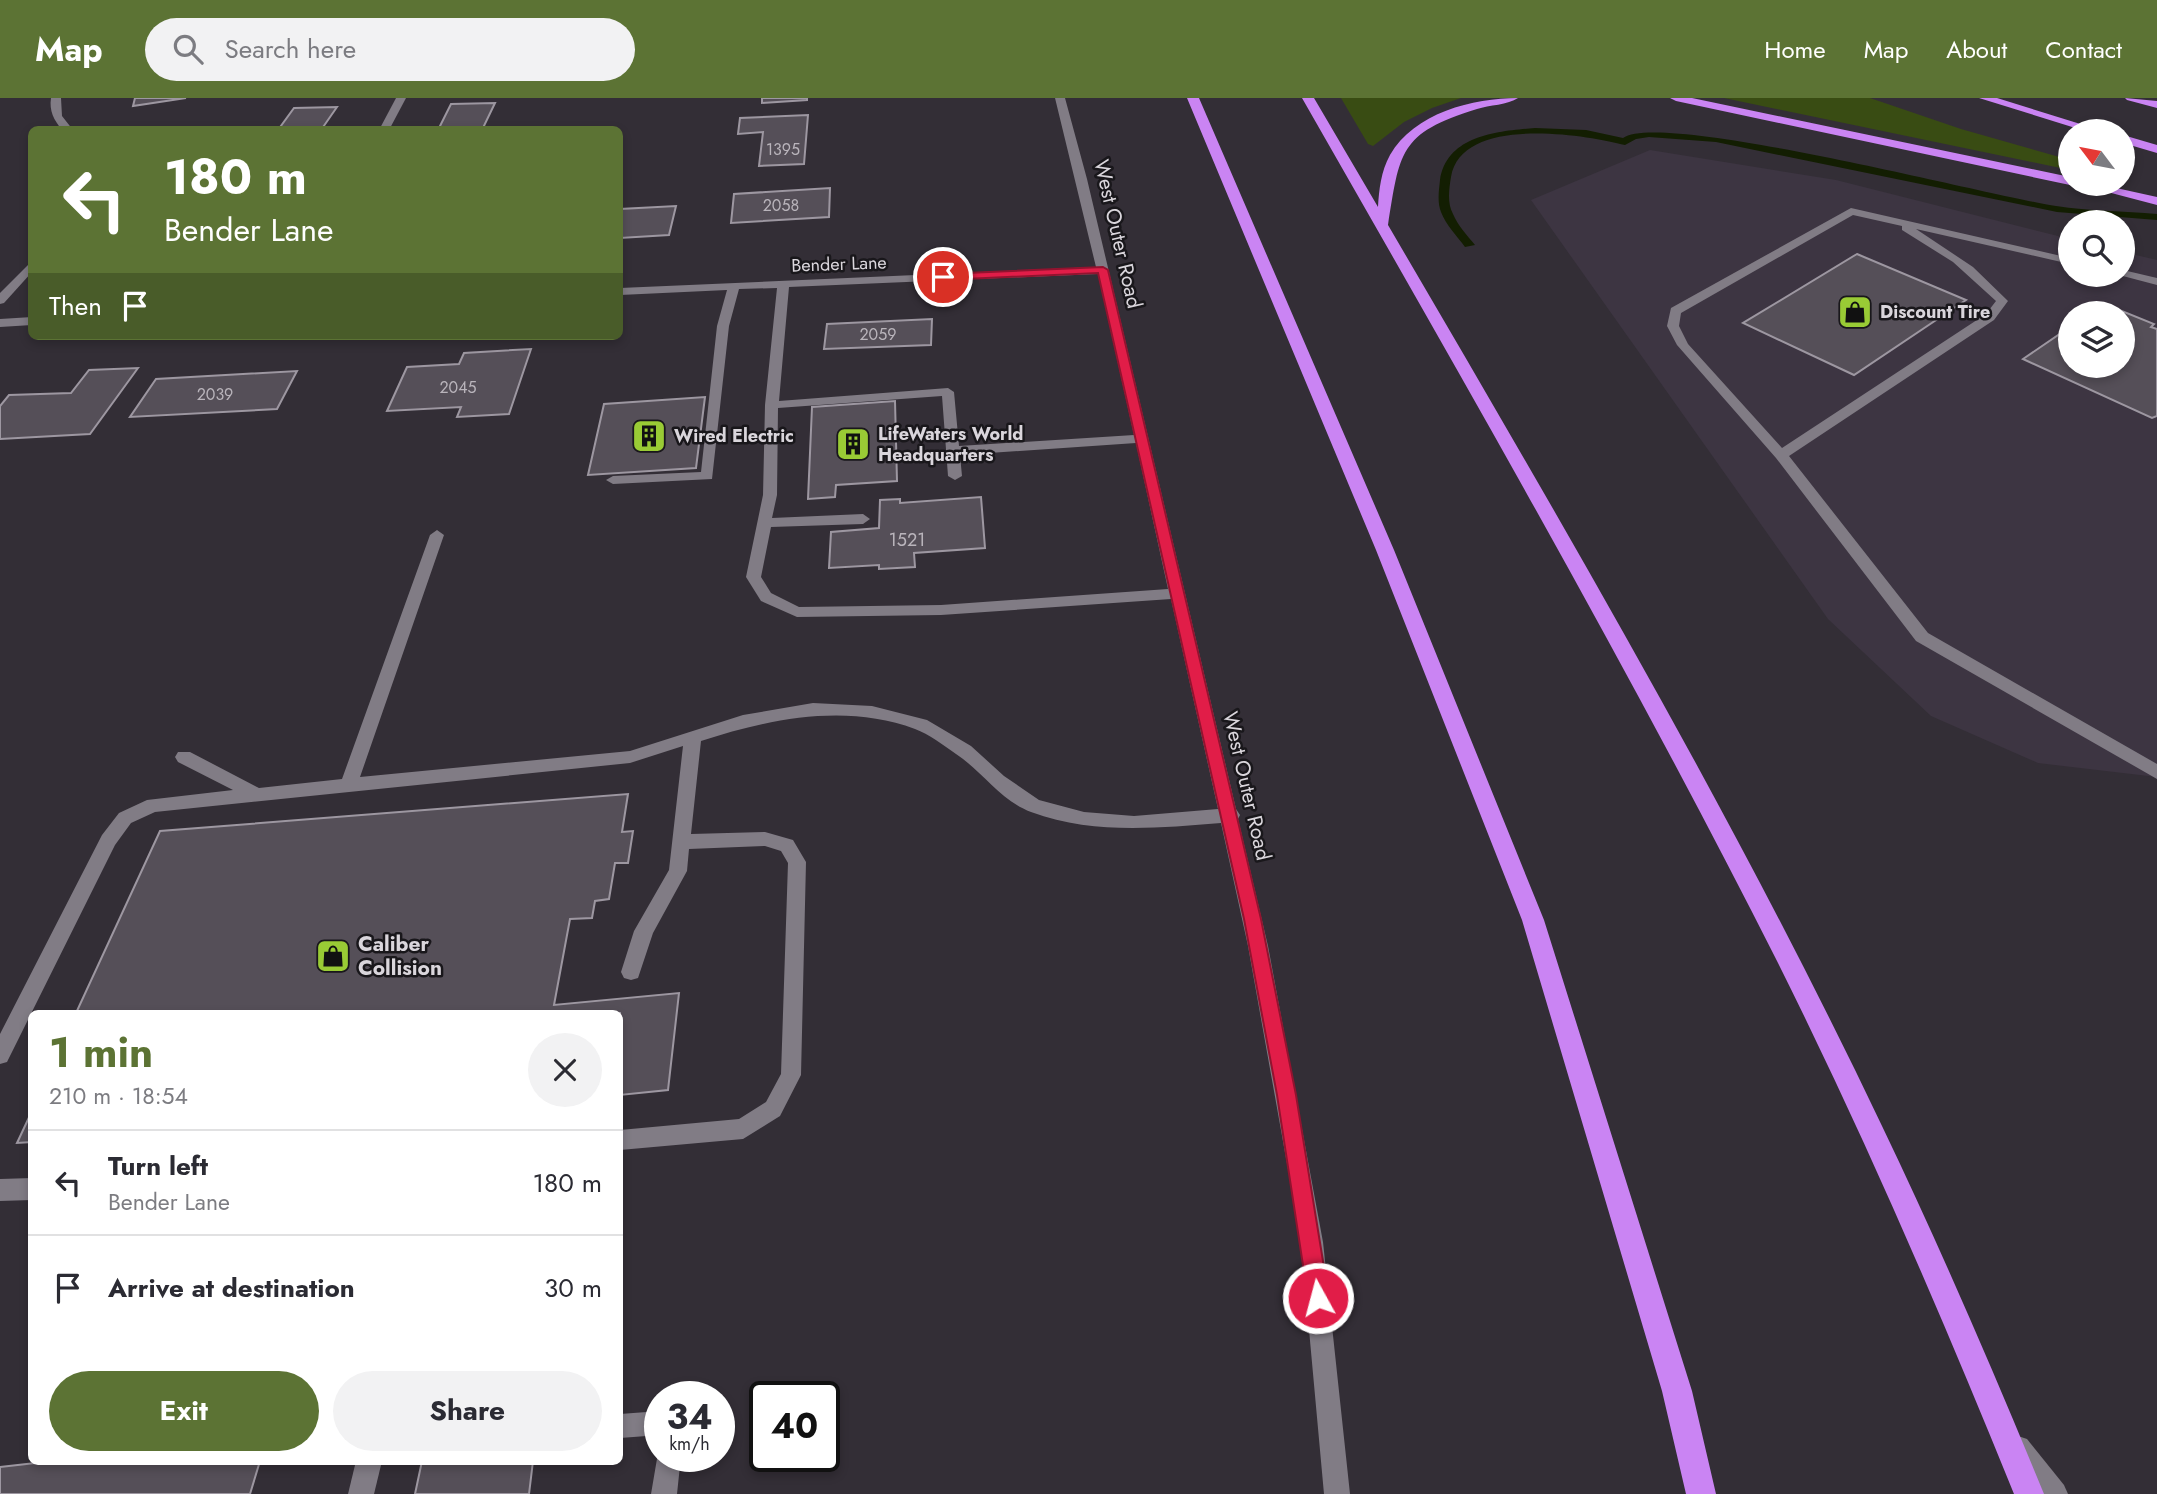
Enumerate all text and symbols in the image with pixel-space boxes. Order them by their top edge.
search box [145,18,635,81]
text: Map [35,26,103,73]
icon: search [169,30,207,68]
text: Search here [225,30,356,68]
text: Home [1764,32,1826,67]
text: Map [1864,32,1908,67]
text: About [1946,32,2007,67]
text: Contact [2045,32,2122,67]
north arrow [2058,119,2135,196]
map controls [2058,119,2135,378]
house number: 1395 [766,138,800,161]
text: 180 m [164,142,307,212]
icon: left [49,154,140,245]
street label: West Outer Road [1086,157,1150,311]
house number: 2058 [763,194,799,217]
text: Bender Lane [164,207,334,253]
button: search [2058,210,2135,287]
pin [913,247,973,307]
street label: Bender Lane [791,249,887,279]
icon: arrive [924,258,962,296]
text: Then [49,287,102,325]
icon: arrive [116,287,154,325]
shop icon: Discount Tire [1836,293,1874,331]
place label: Discount Tire [1880,299,1990,325]
button: layers [2058,301,2135,378]
house number: 2059 [860,323,896,346]
house number: 2045 [439,376,477,399]
house number: 2039 [197,383,233,406]
building icon: Wired Electric [630,417,668,455]
place label: LifeWaters World Headquarters [878,421,1023,468]
place label: Wired Electric [674,423,794,449]
building icon: LifeWaters World Headquarters [834,425,872,463]
house number: 1521 [889,527,925,553]
street label: West Outer Road [1215,709,1279,863]
place label: Caliber Collision [358,929,442,983]
shop icon: Caliber Collision [314,937,352,975]
text: 1 min [49,1022,153,1083]
button: close [528,1033,602,1107]
text: 210 m · 18:54 [49,1079,188,1113]
text: Turn left [108,1147,208,1185]
icon: left [49,1164,87,1202]
text: 180 m [532,1164,602,1202]
text: Bender Lane [108,1185,230,1219]
position arrow [1281,1261,1355,1335]
icon: arrive [49,1269,87,1307]
text: Arrive at destination [108,1269,355,1307]
text: 30 m [544,1269,602,1307]
button: Exit [49,1371,319,1451]
button: Share [333,1371,602,1451]
speed limit sign: 40 [749,1381,840,1472]
text: 34 [666,1392,713,1442]
text: km/h [669,1431,710,1457]

